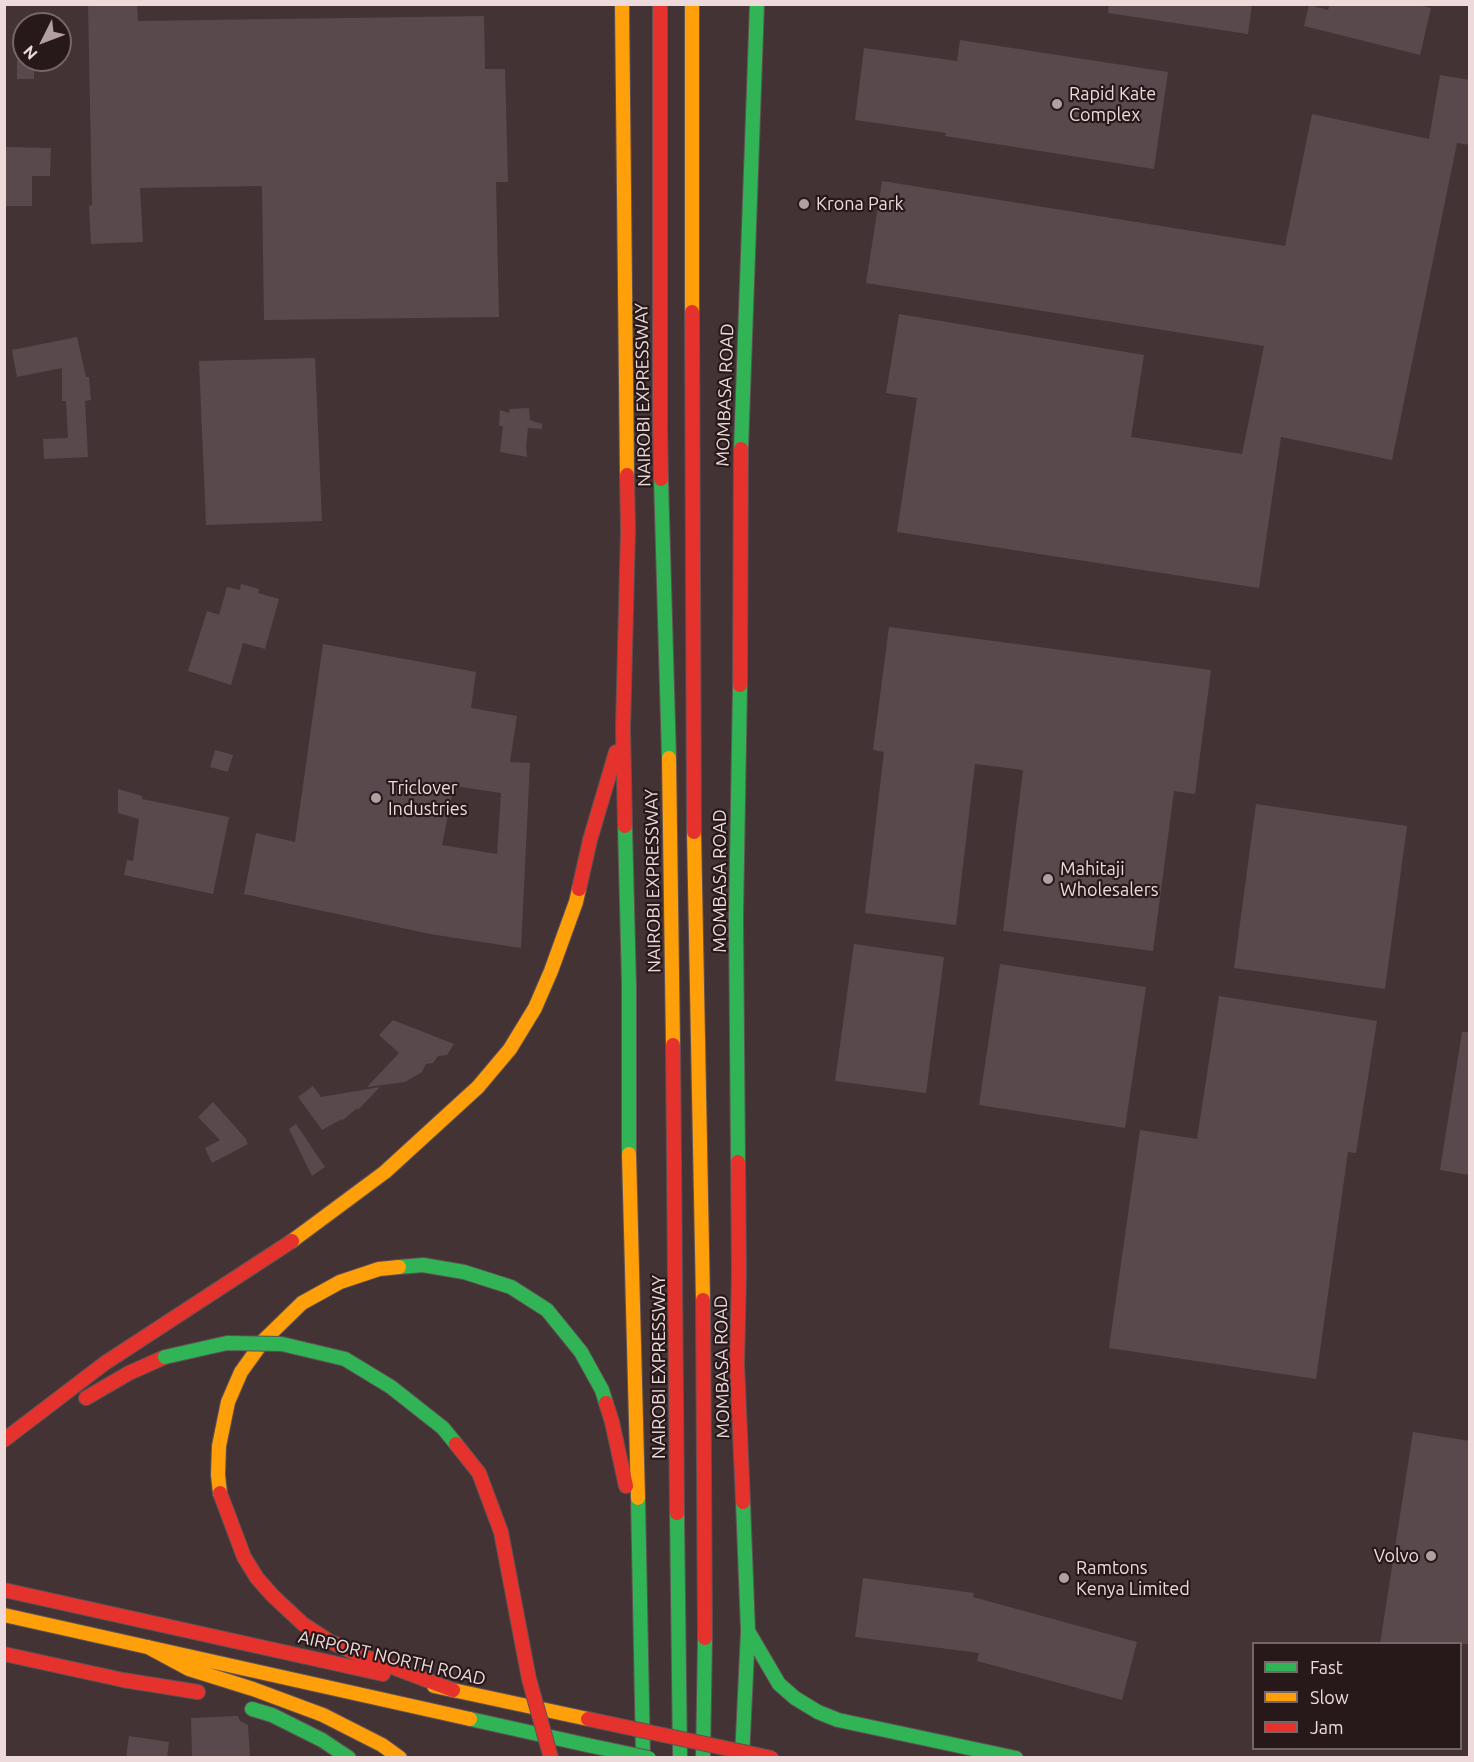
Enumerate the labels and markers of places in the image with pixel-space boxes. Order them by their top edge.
place label: Rapid Kate Complex [1069,83,1156,125]
marker: Rapid Kate Complex [1050,97,1064,111]
place label: Krona Park [816,193,904,215]
marker: Krona Park [797,197,811,211]
place label: Triclover Industries [388,777,468,820]
marker: Triclover Industries [369,791,383,805]
place label: Mahitaji Wholesalers [1060,858,1158,900]
marker: Mahitaji Wholesalers [1041,872,1055,886]
place label: Volvo [1374,1545,1419,1567]
marker: Volvo [1424,1549,1438,1563]
place label: Ramtons Kenya Limited [1076,1557,1190,1600]
marker: Ramtons Kenya Limited [1057,1571,1071,1585]

